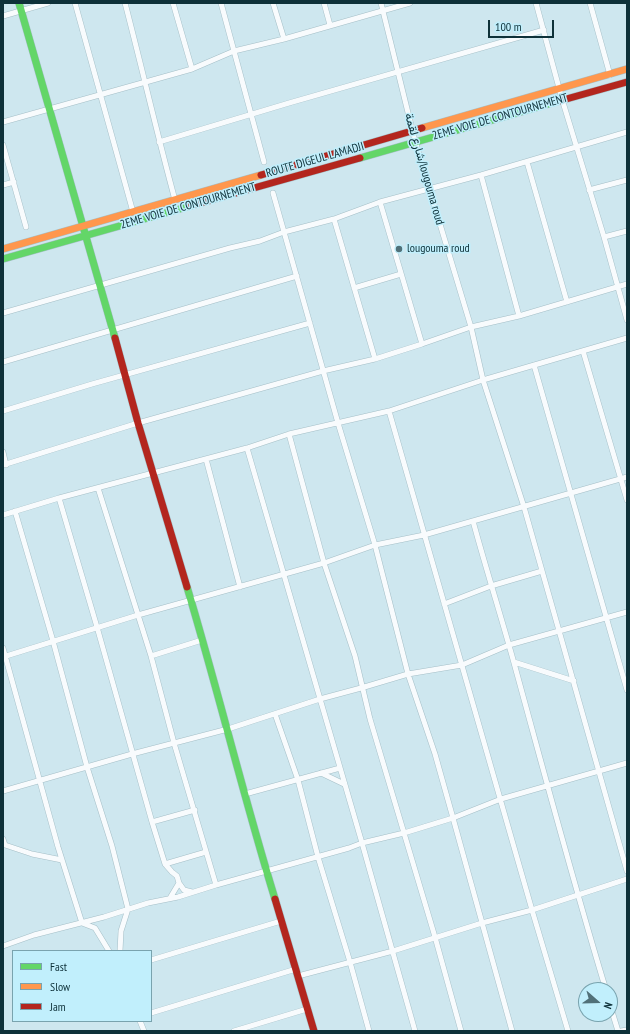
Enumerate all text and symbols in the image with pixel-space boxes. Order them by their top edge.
scale bar [490,12,556,38]
text: 100 m [495,19,522,34]
street label: 2EME VOIE DE CONTOURNEMENT [431,91,569,143]
street label: شارع لقمة/lougouma roud [401,111,447,227]
street label: ROUTE DIGEUL LAMADJI [264,139,366,181]
street label: 2EME VOIE DE CONTOURNEMENT [119,180,257,232]
place label: lougouma roud [407,242,470,256]
marker: lougouma roud [394,244,404,254]
legend [12,950,152,1022]
text: Fast [50,959,67,974]
text: Slow [50,979,70,994]
north arrow [578,982,618,1022]
text: Jam [50,999,66,1014]
text: N [601,1001,616,1011]

